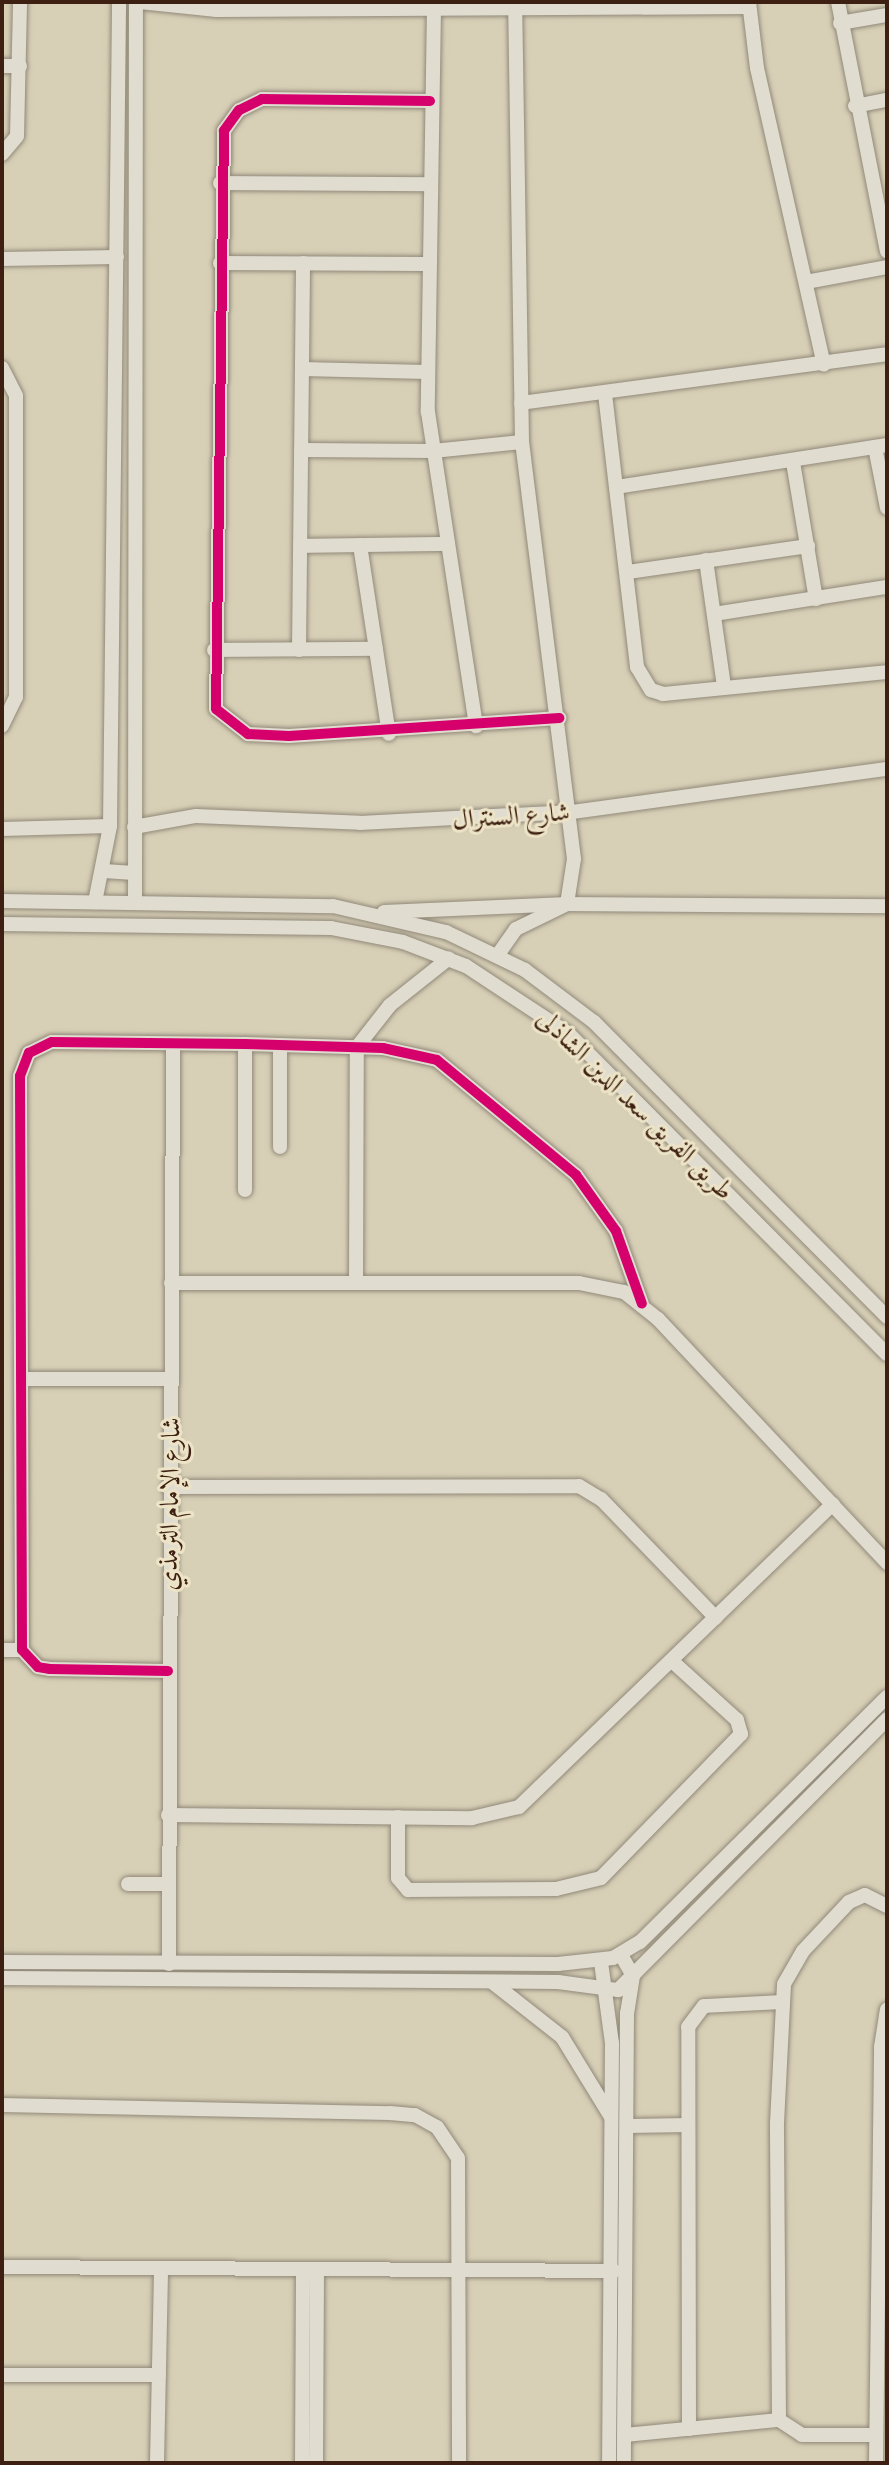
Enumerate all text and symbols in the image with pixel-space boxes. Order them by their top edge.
street label: شارع السنترال [451,795,571,835]
street label: طريق الفريق سعد الدين الشاذلى [531,1002,741,1206]
street label: شارع الإمام الترمذي [152,1417,186,1591]

